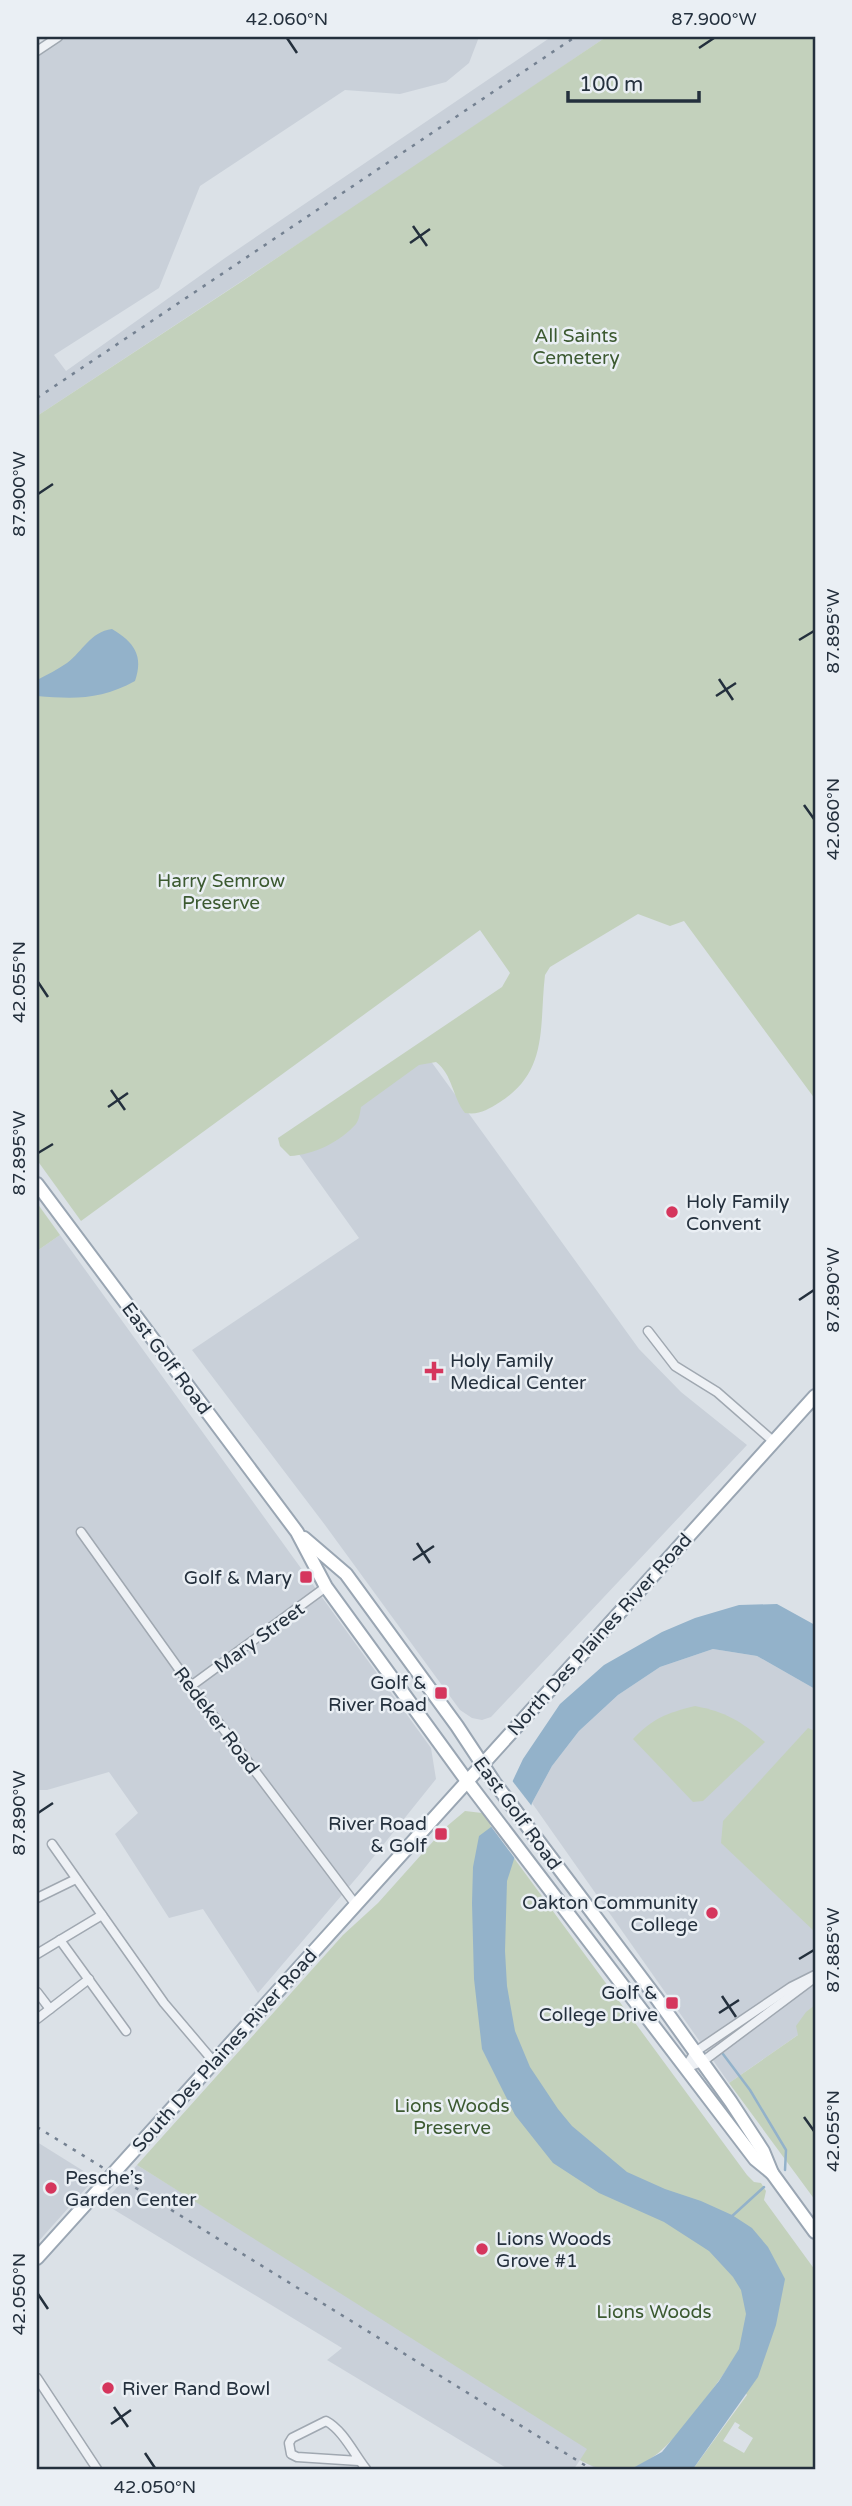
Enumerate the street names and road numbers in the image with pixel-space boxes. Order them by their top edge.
street label: East Golf Road [117,1298,215,1419]
street label: North Des Plaines River Road [503,1529,696,1740]
street label: Mary Street [210,1598,309,1678]
street label: Redeker Road [169,1663,263,1778]
street label: East Golf Road [469,1753,566,1874]
street label: South Des Plaines River Road [128,1945,322,2157]

